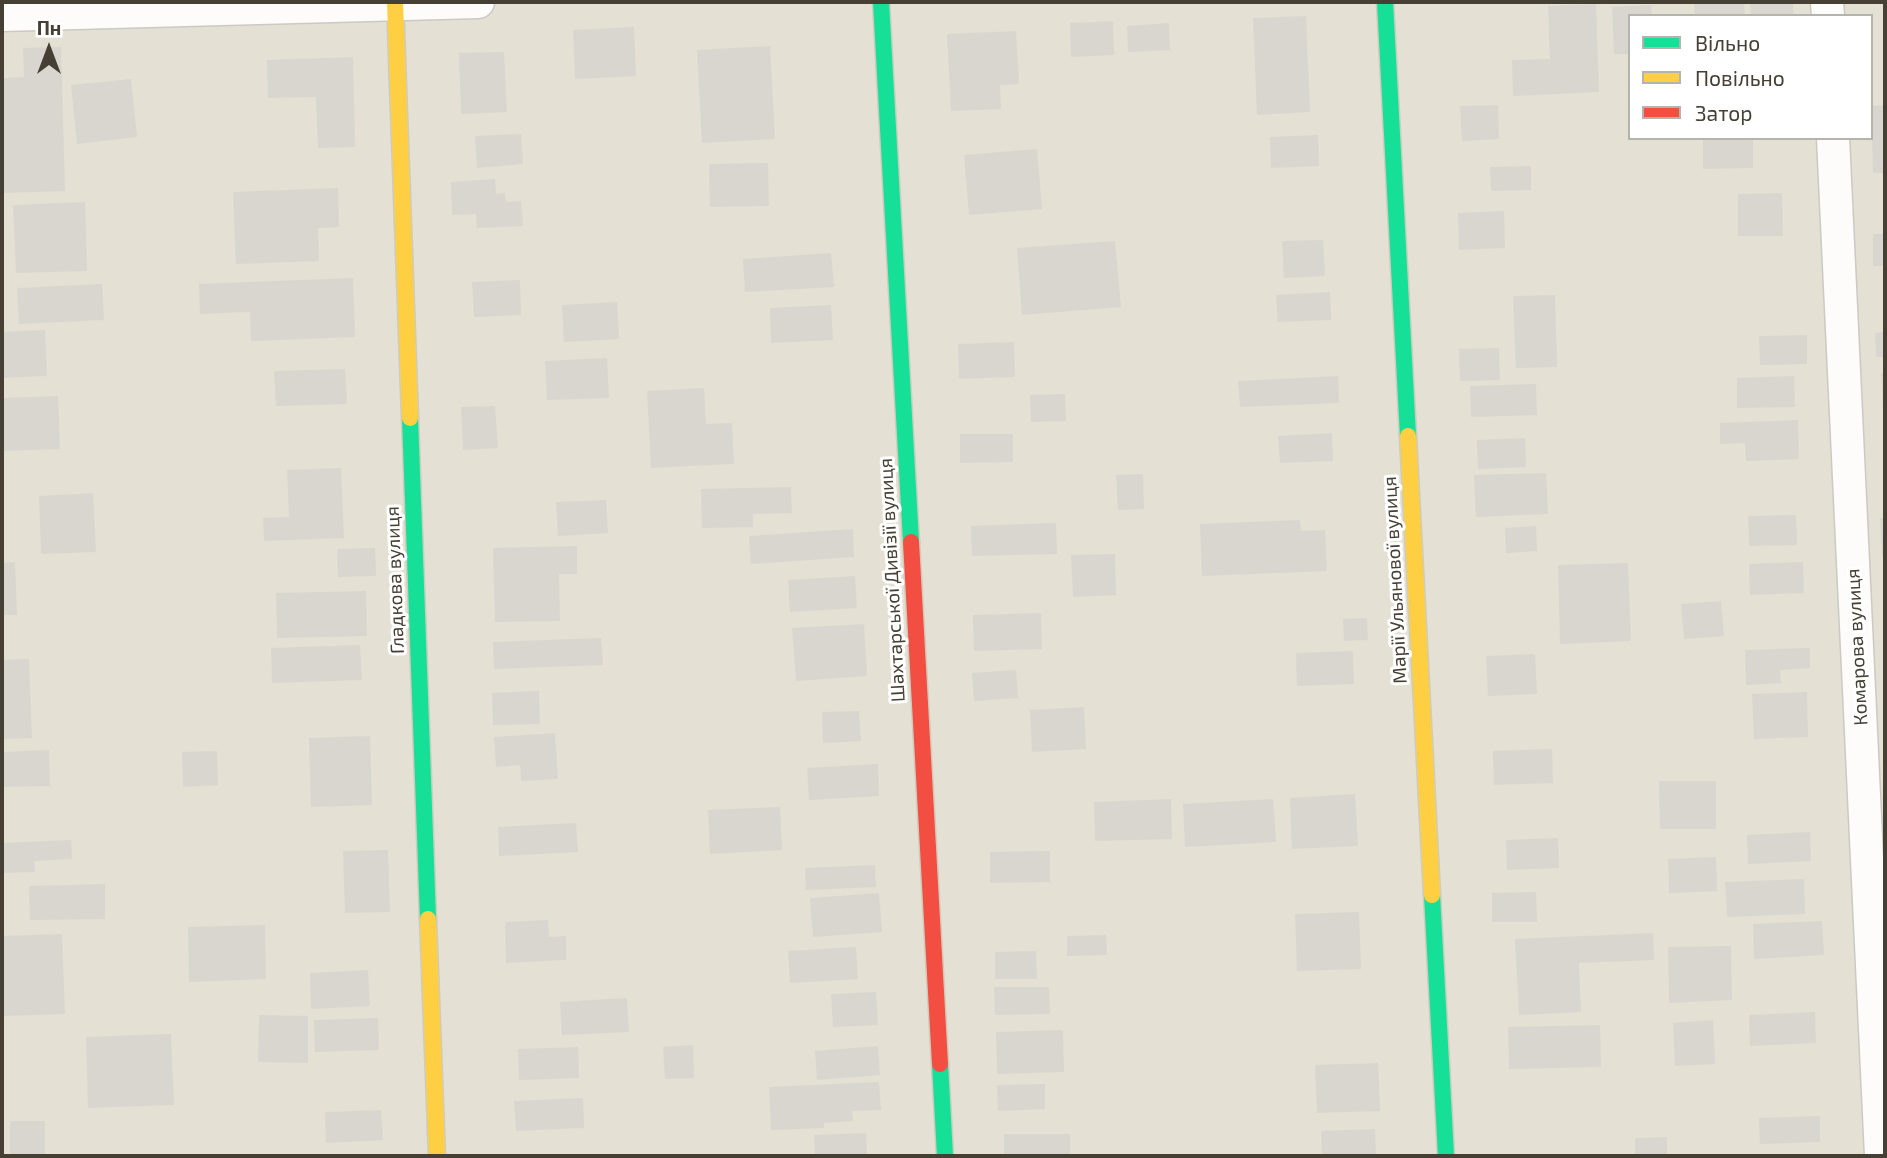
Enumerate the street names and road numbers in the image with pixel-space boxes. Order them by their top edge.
street label: Шахтарської Дивізії вулиця [874,457,910,703]
street label: Марії Ульянової вулиця [1378,476,1412,684]
street label: Гладкова вулиця [381,506,409,654]
street label: Комарова вулиця [1841,568,1873,726]

